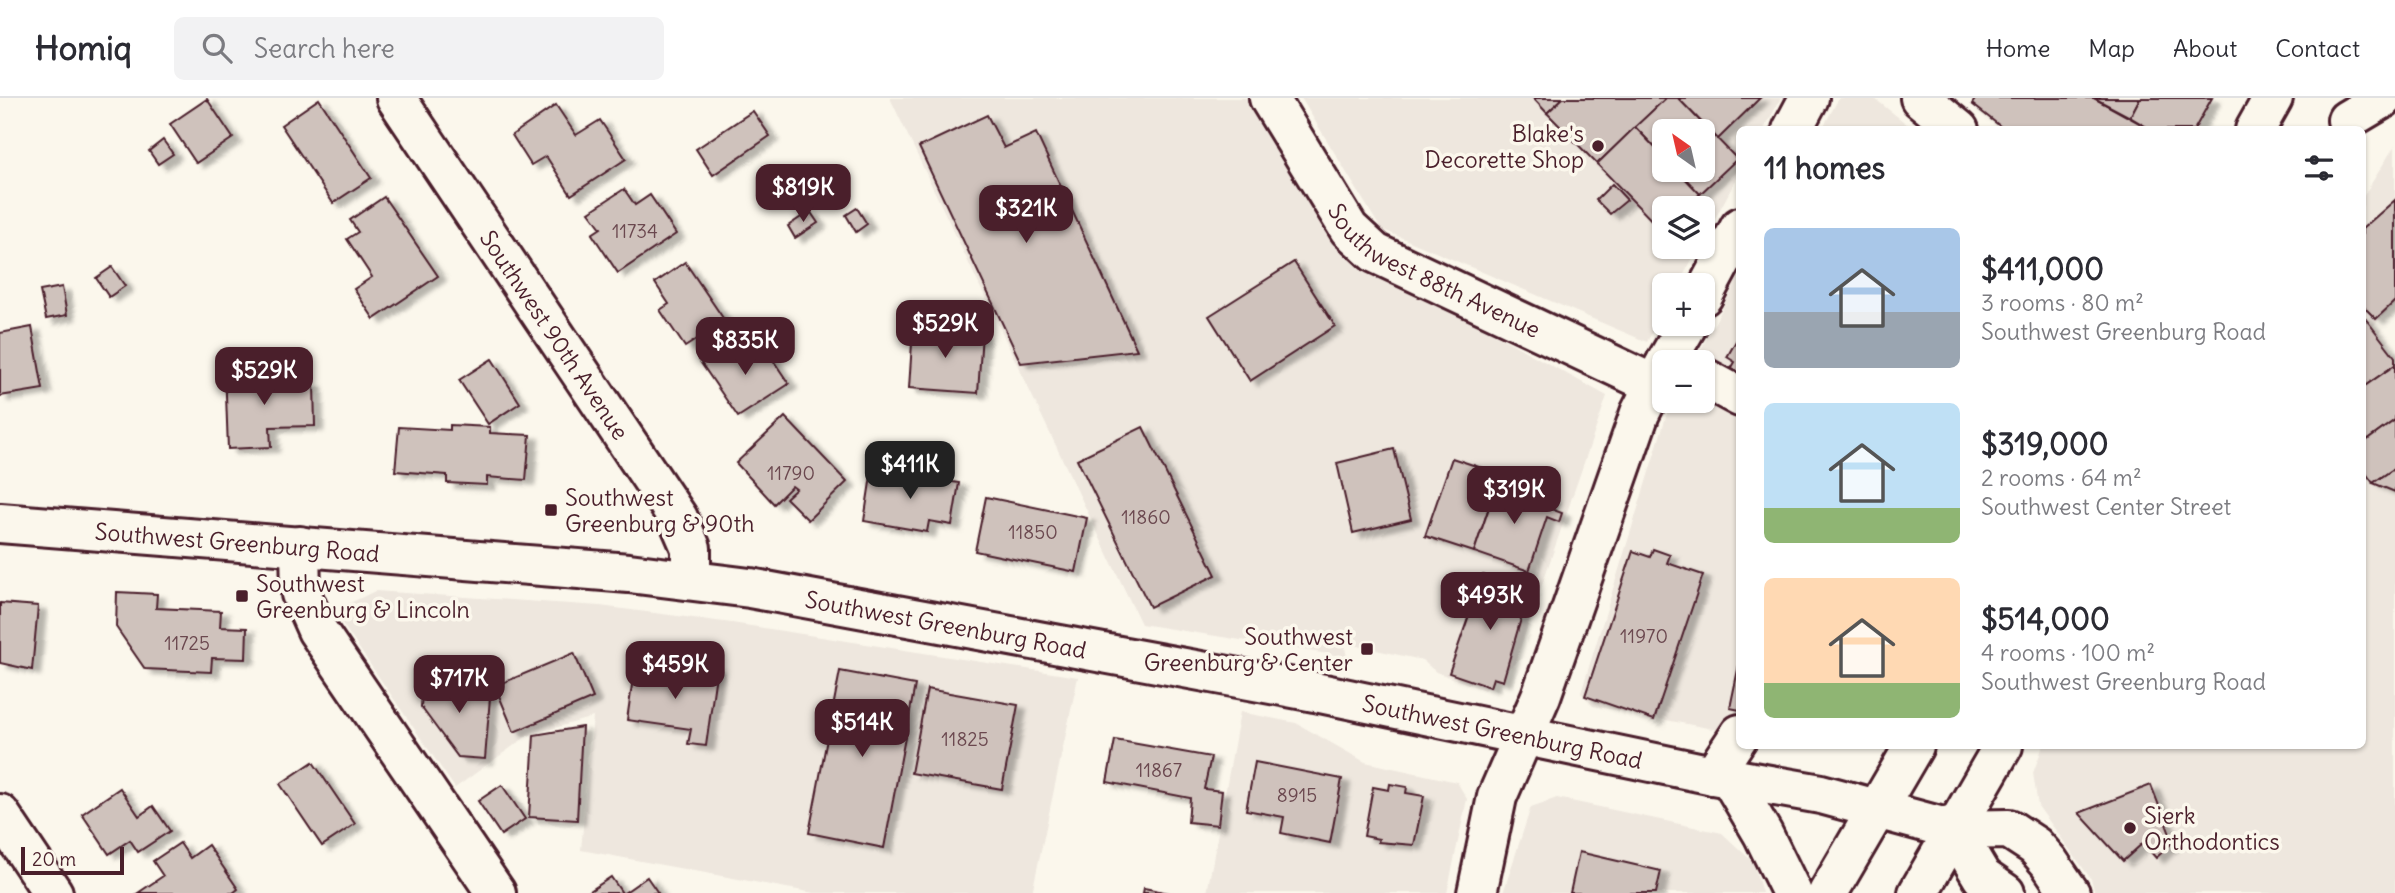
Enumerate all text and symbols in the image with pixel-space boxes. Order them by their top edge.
search box [174,17,664,80]
text: Homiq [35,27,132,69]
icon: search [198,29,236,67]
text: Search here [254,32,395,65]
text: Home [1986,33,2050,63]
text: Map [2088,33,2135,63]
text: About [2173,33,2237,63]
text: Contact [2275,33,2360,63]
place label: Blake's Decorette Shop [1425,119,1584,174]
north arrow [1652,119,1715,182]
map controls [1652,119,1715,413]
marker: Blake's Decorette Shop [1590,138,1606,154]
text: 11 homes [1764,149,1885,187]
icon: filters [2300,149,2338,187]
pin: $819K [754,164,852,224]
text: $819K [772,172,834,201]
pin: $321K [977,186,1075,245]
text: $321K [995,193,1057,222]
button: layers [1652,196,1715,259]
street label: Southwest 88th Avenue [1322,198,1545,343]
house number: 11734 [612,219,658,243]
street label: Southwest 90th Avenue [474,224,636,445]
text: $411,000 [1981,250,2104,288]
icon: home [1820,256,1904,340]
button: + [1652,273,1715,336]
text: 3 rooms · 80 m² [1981,288,2144,317]
pin: $529K [896,300,994,360]
text: $529K [912,308,978,337]
pin: $835K [696,317,794,377]
text: Southwest Greenburg Road [1981,317,2266,346]
text: $835K [712,325,778,354]
pin: $529K [215,348,313,407]
button: − [1652,350,1715,413]
text: $529K [231,355,297,384]
text: $319,000 [1981,425,2108,463]
icon: home [1820,431,1904,515]
pin: $411K [861,442,959,501]
text: $411K [881,449,939,478]
house number: 11790 [767,461,815,485]
text: 2 rooms · 64 m² [1981,463,2142,492]
pin: $319K [1465,466,1563,526]
text: $319K [1483,474,1545,503]
place label: Southwest Greenburg & 90th [565,483,754,538]
text: Southwest Center Street [1981,492,2231,521]
marker: Southwest Greenburg & 90th [543,502,559,518]
house number: 11860 [1121,505,1171,529]
street label: Southwest Greenburg Road [94,516,381,568]
house number: 11850 [1008,520,1058,544]
place label: Southwest Greenburg & Lincoln [256,569,470,624]
pin: $493K [1441,573,1539,632]
text: $493K [1457,580,1523,609]
street label: Southwest Greenburg Road [803,584,1089,664]
marker: Southwest Greenburg & Lincoln [234,588,250,604]
text: $514,000 [1981,600,2110,638]
icon: home [1820,606,1904,690]
place label: Southwest Greenburg & Center [1144,622,1354,677]
house number: 11970 [1620,624,1668,648]
house number: 11725 [164,631,210,655]
text: 4 rooms · 100 m² [1981,638,2155,667]
marker: Southwest Greenburg & Center [1359,641,1375,657]
pin: $459K [626,642,724,701]
text: $459K [642,649,708,678]
pin: $717K [410,656,508,715]
text: $717K [430,663,488,692]
text: Southwest Greenburg Road [1981,667,2266,696]
street label: Southwest Greenburg Road [1360,688,1645,774]
pin: $514K [813,700,911,759]
text: $514K [831,707,893,736]
house number: 11825 [941,727,989,751]
house number: 11867 [1136,758,1182,782]
house number: 8915 [1277,783,1317,807]
place label: Sierk Orthodontics [2144,801,2280,856]
marker: Sierk Orthodontics [2122,820,2138,836]
scale bar [21,844,124,876]
text: 20 m [32,847,76,871]

